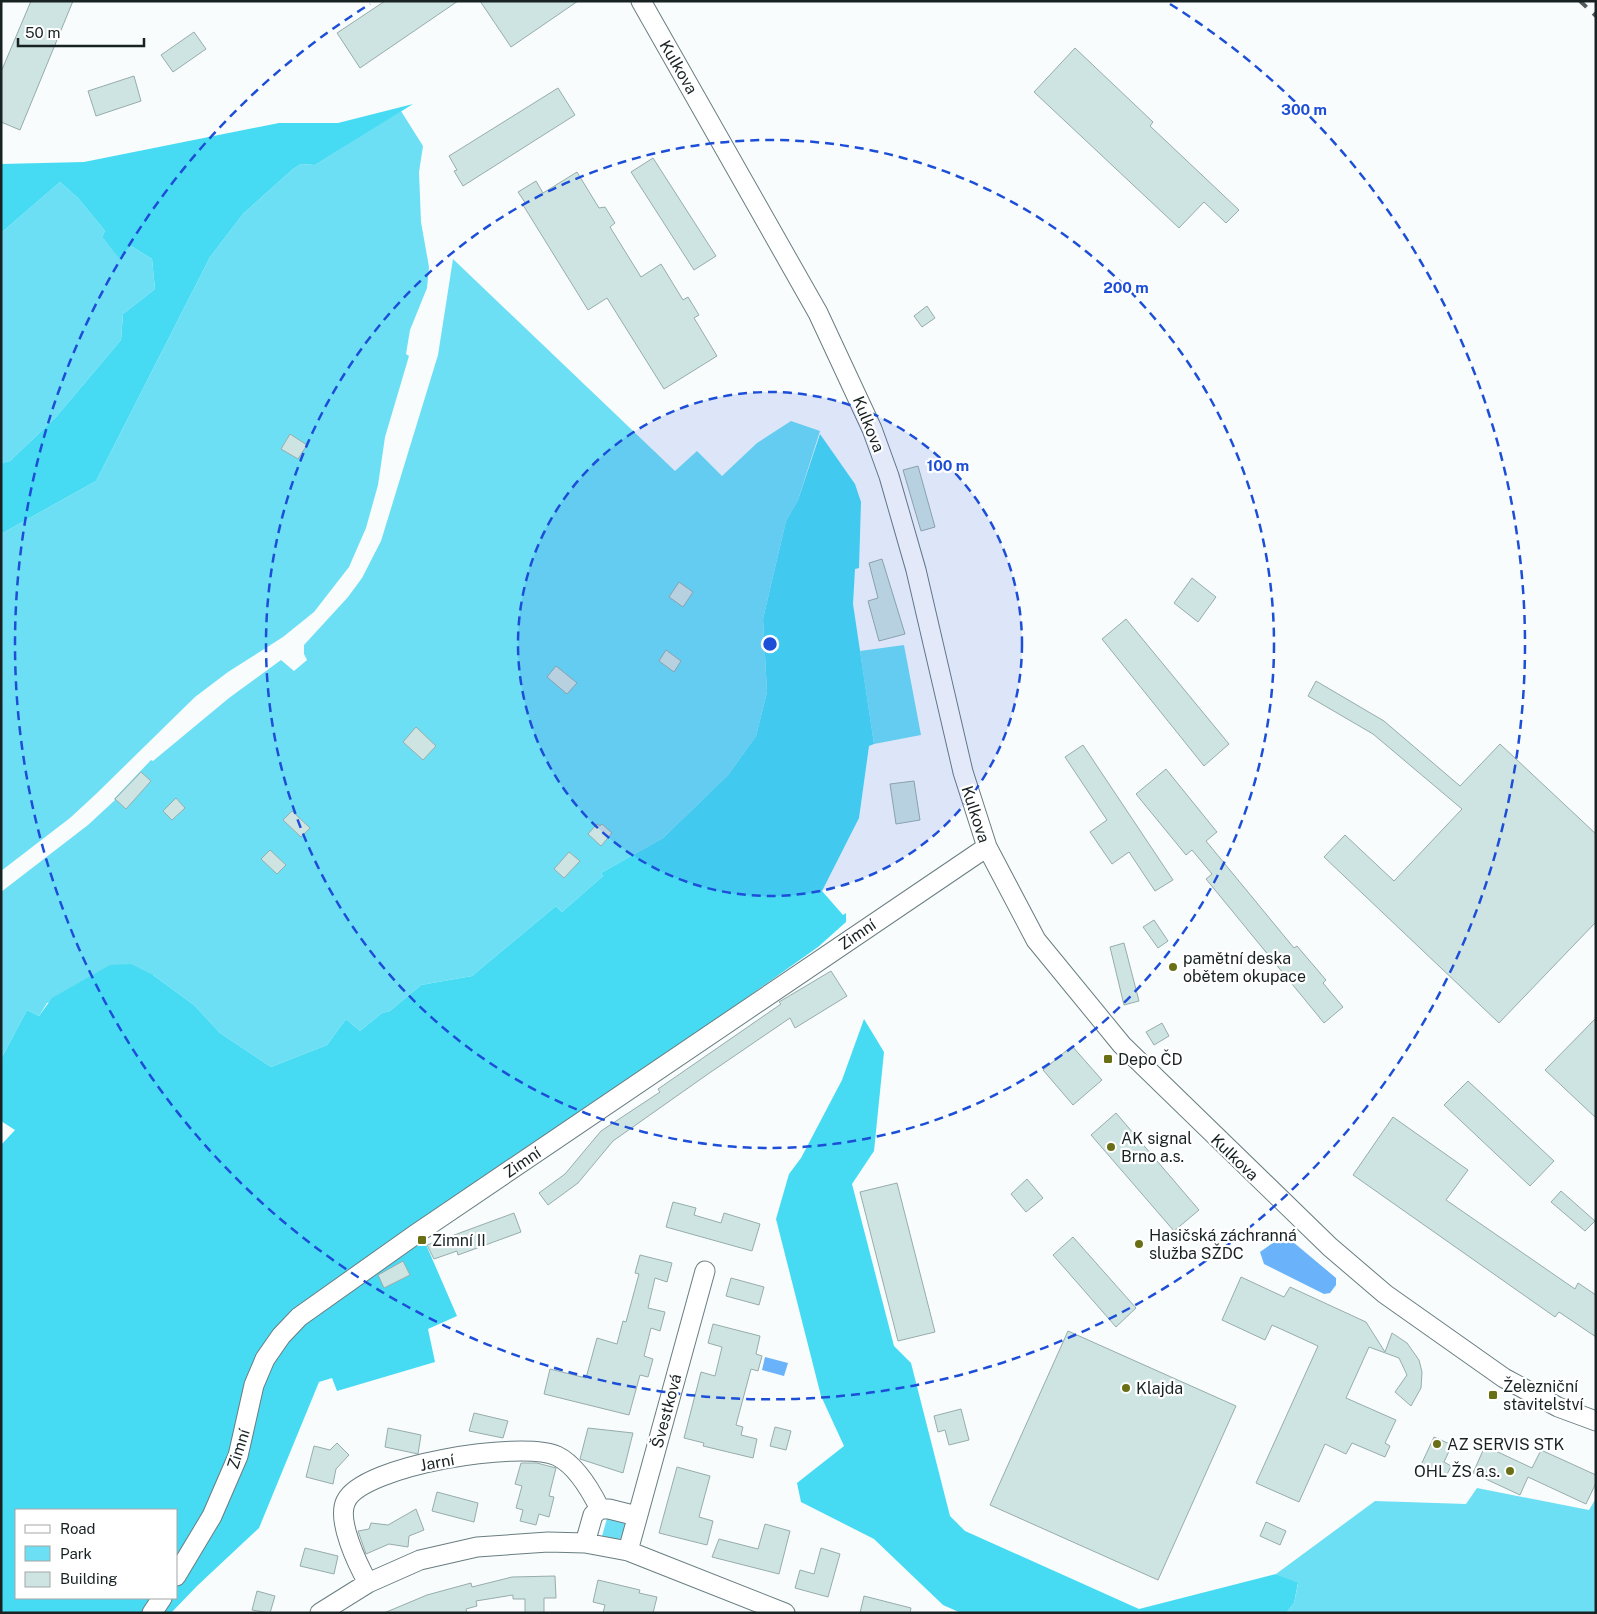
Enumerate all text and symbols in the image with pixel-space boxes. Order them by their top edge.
scale bar [18,15,144,47]
text: 50 m [25,24,60,41]
street label: Kulkova [656,37,702,97]
text: 300 m [1281,101,1327,118]
text: 200 m [1103,279,1149,296]
street label: Kulkova [849,393,888,455]
text: 100 m [927,457,969,474]
centre of rings [761,635,779,653]
street label: Kulkova [957,783,994,845]
street label: Zimní [835,914,880,954]
place label: pamětní deska obětem okupace [1183,949,1306,986]
marker: pamětní deska obětem okupace [1167,961,1179,973]
place label: Depo ČD [1118,1049,1183,1069]
marker: Depo ČD [1102,1053,1114,1065]
place label: AK signal Brno a.s. [1121,1129,1192,1166]
street label: Kulkova [1207,1130,1262,1185]
marker: AK signal Brno a.s. [1105,1141,1117,1153]
street label: Zimní [500,1142,545,1182]
place label: Hasičská záchranná služba SŽDC [1149,1226,1297,1263]
place label: Zimní II [432,1231,486,1250]
marker: Zimní II [416,1234,428,1246]
marker: Hasičská záchranná služba SŽDC [1133,1238,1145,1250]
street label: Švestková [646,1372,686,1450]
place label: Železniční stavitelství [1503,1376,1585,1414]
place label: Klajda [1136,1379,1183,1398]
marker: Klajda [1120,1382,1132,1394]
marker: Železniční stavitelství [1487,1389,1499,1401]
street label: Zimní [223,1426,254,1472]
place label: AZ SERVIS STK [1447,1435,1564,1454]
marker: AZ SERVIS STK [1431,1438,1443,1450]
street label: Jarní [418,1450,457,1475]
place label: OHL ŽS a.s. [1414,1461,1500,1481]
marker: OHL ŽS a.s. [1504,1465,1516,1477]
legend [15,1509,178,1599]
text: Road [60,1520,96,1537]
text: Park [60,1545,92,1562]
text: Building [60,1570,118,1587]

